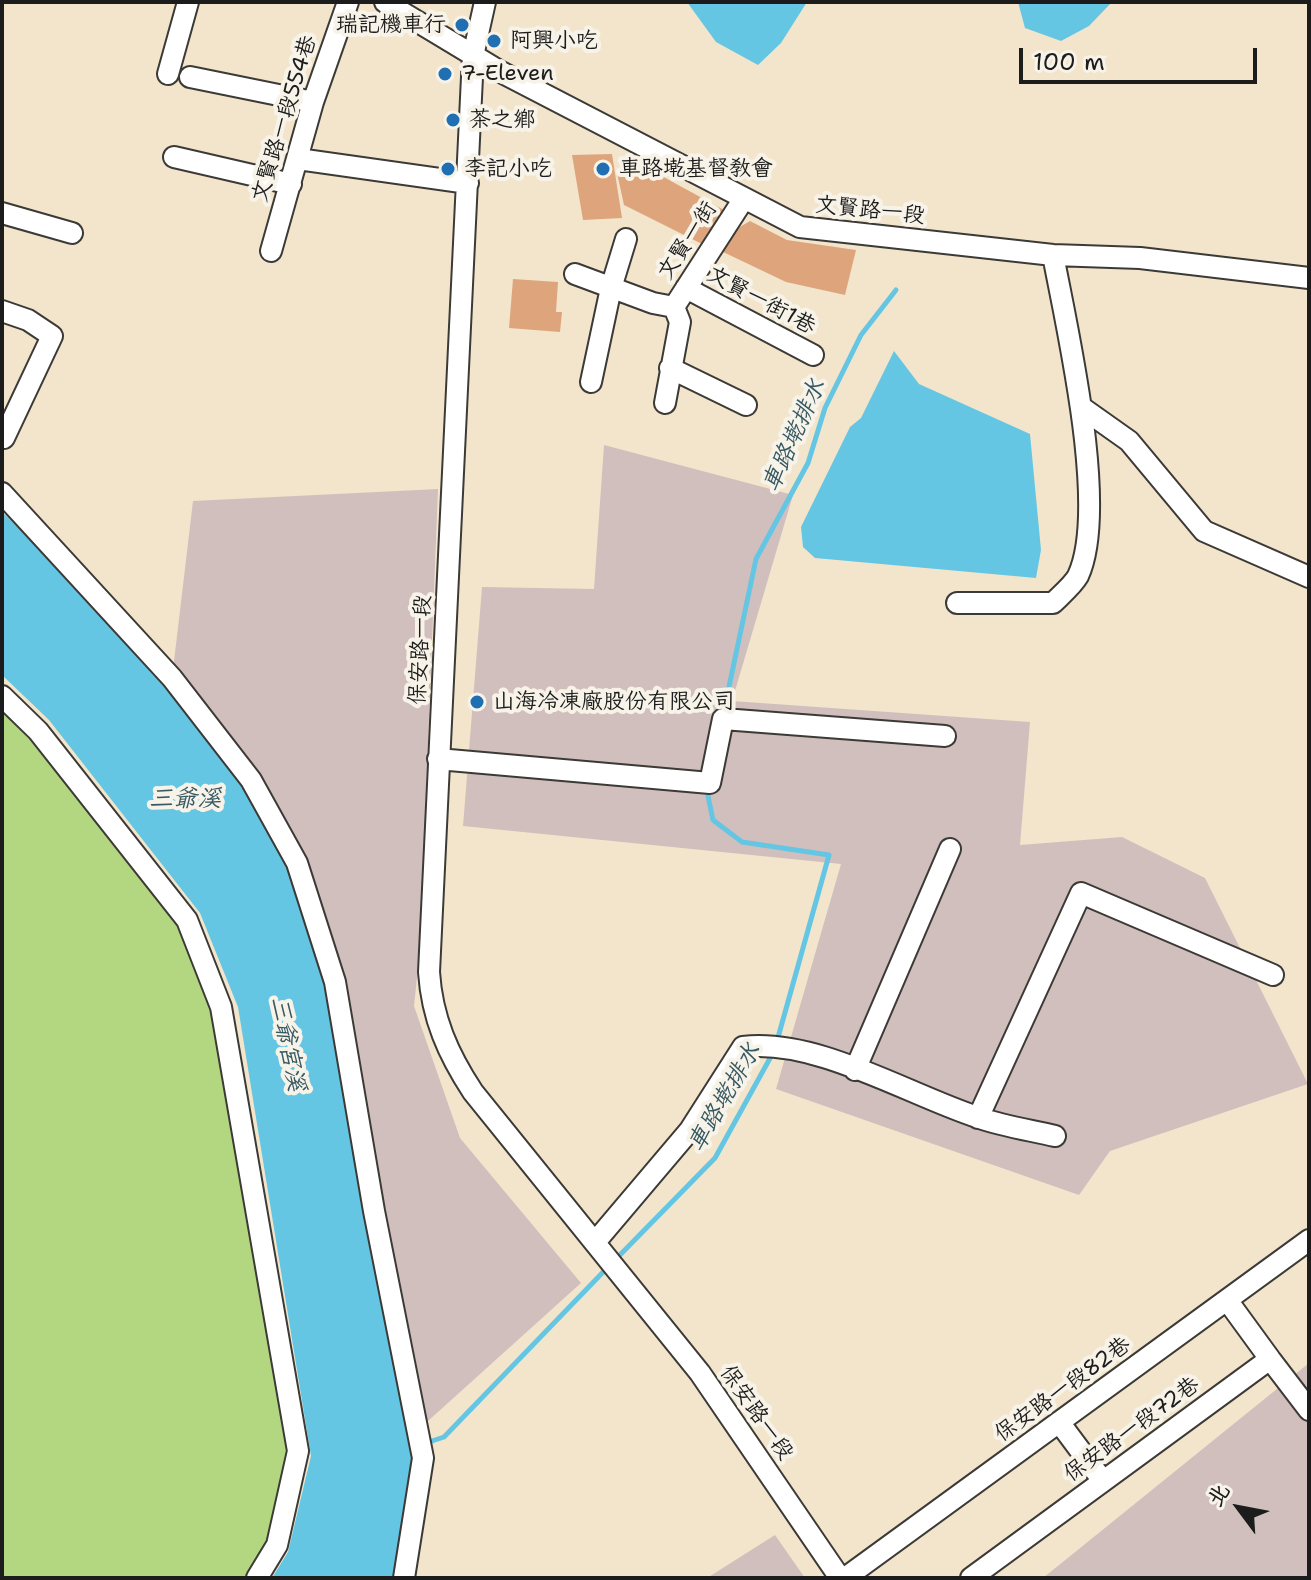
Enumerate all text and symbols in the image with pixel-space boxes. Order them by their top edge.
place label: 瑞記機車行 [336,12,446,38]
marker: 瑞記機車行 [453,16,471,34]
place label: 阿興小吃 [510,28,598,54]
street label: 文賢路一段554巷 [247,32,323,206]
marker: 阿興小吃 [485,32,503,50]
scale bar [1023,32,1261,82]
text: 100 m [1033,46,1105,78]
place label: 7-Eleven [461,61,554,87]
marker: 7-Eleven [436,65,454,83]
place label: 茶之鄉 [469,107,535,133]
marker: 茶之鄉 [444,111,462,129]
place label: 李記小吃 [464,156,552,182]
place label: 車路墘基督教會 [619,156,773,182]
marker: 李記小吃 [439,160,457,178]
marker: 車路墘基督教會 [594,160,612,178]
street label: 文賢路一段 [814,192,926,230]
street label: 文賢一街 [653,197,723,285]
street label: 文賢一街1巷 [702,261,820,341]
water label: 車路墘排水 [757,375,833,497]
street label: 保安路一段 [405,594,437,706]
place label: 山海冷凍廠股份有限公司 [493,689,735,715]
marker: 山海冷凍廠股份有限公司 [468,693,486,711]
water label: 三爺溪 [149,786,221,814]
water label: 三爺宮溪 [264,994,310,1094]
water label: 車路墘排水 [683,1039,767,1157]
street label: 保安路一段82巷 [990,1332,1136,1448]
street label: 保安路一段 [714,1360,798,1466]
street label: 保安路一段72巷 [1059,1372,1205,1488]
north arrow [1199,1468,1279,1548]
text: 北 [1200,1478,1236,1512]

